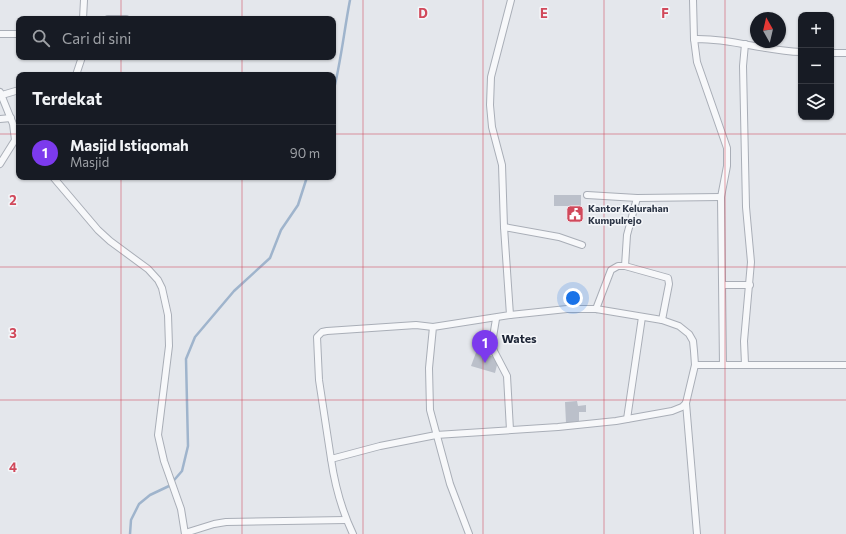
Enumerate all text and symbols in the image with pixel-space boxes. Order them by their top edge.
text: D [418,5,428,21]
text: E [540,5,548,21]
text: F [661,5,669,21]
north arrow [750,12,786,48]
map controls [798,12,834,120]
button: + [798,12,834,48]
search box [16,16,336,60]
icon: search [30,27,52,49]
text: Cari di sini [62,29,131,47]
button: − [798,48,834,84]
button: layers [798,84,834,120]
text: Terdekat [32,88,102,109]
text: Masjid Istiqomah [70,136,189,154]
text: 1 [42,145,48,161]
text: 90 m [290,145,320,161]
text: Masjid [70,154,109,170]
text: 2 [9,192,17,208]
place label: Kantor Kelurahan Kumpulrejo [588,202,669,226]
public building icon: Kantor Kelurahan Kumpulrejo [565,204,585,224]
your location [563,288,583,308]
text: 3 [9,325,17,341]
pin: 1 [472,330,498,363]
district label: Wates [501,331,537,345]
text: 4 [9,459,17,475]

